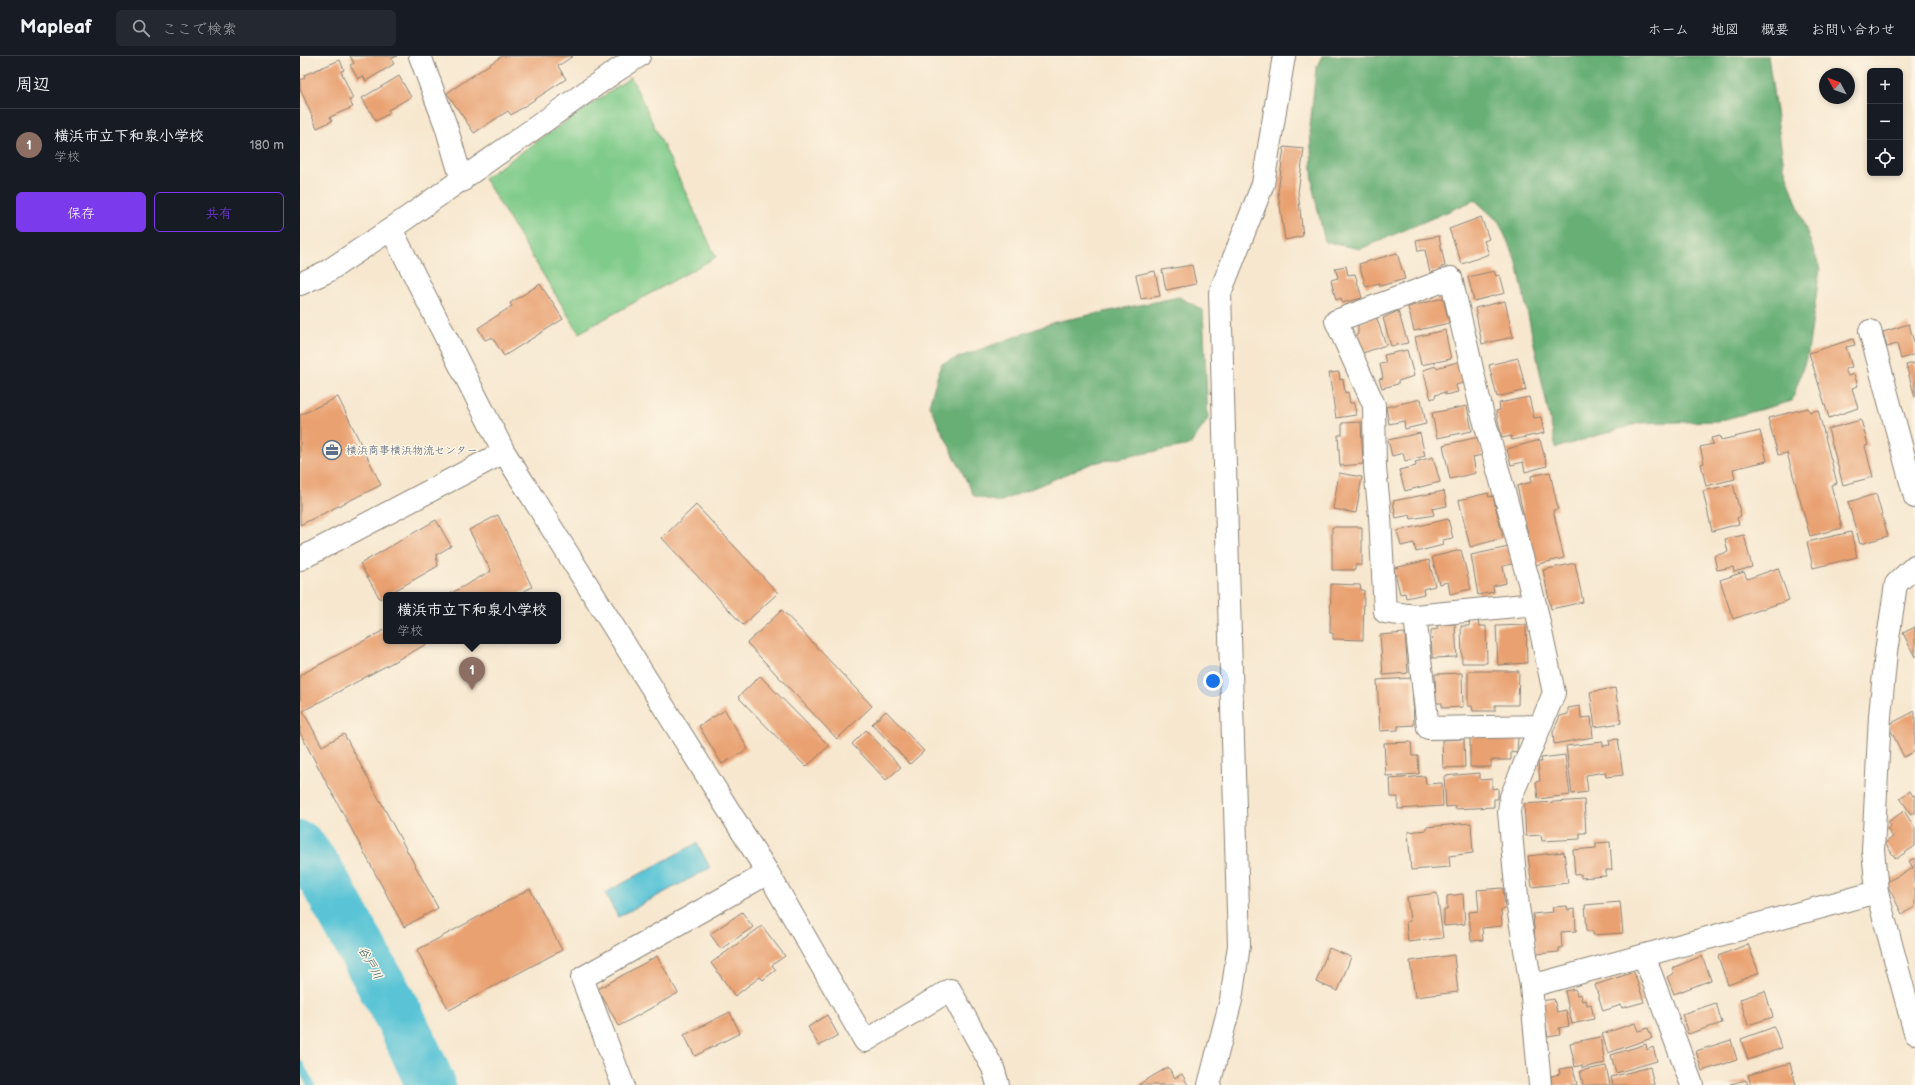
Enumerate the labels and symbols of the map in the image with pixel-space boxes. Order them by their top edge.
north arrow [1819,68,1855,104]
office icon: 横浜商事横浜物流センター [321,439,343,461]
place label: 横浜商事横浜物流センター [346,444,478,457]
pin: 1 [459,657,485,690]
your location [1203,671,1223,691]
water label: 谷戸川 [355,944,385,982]

